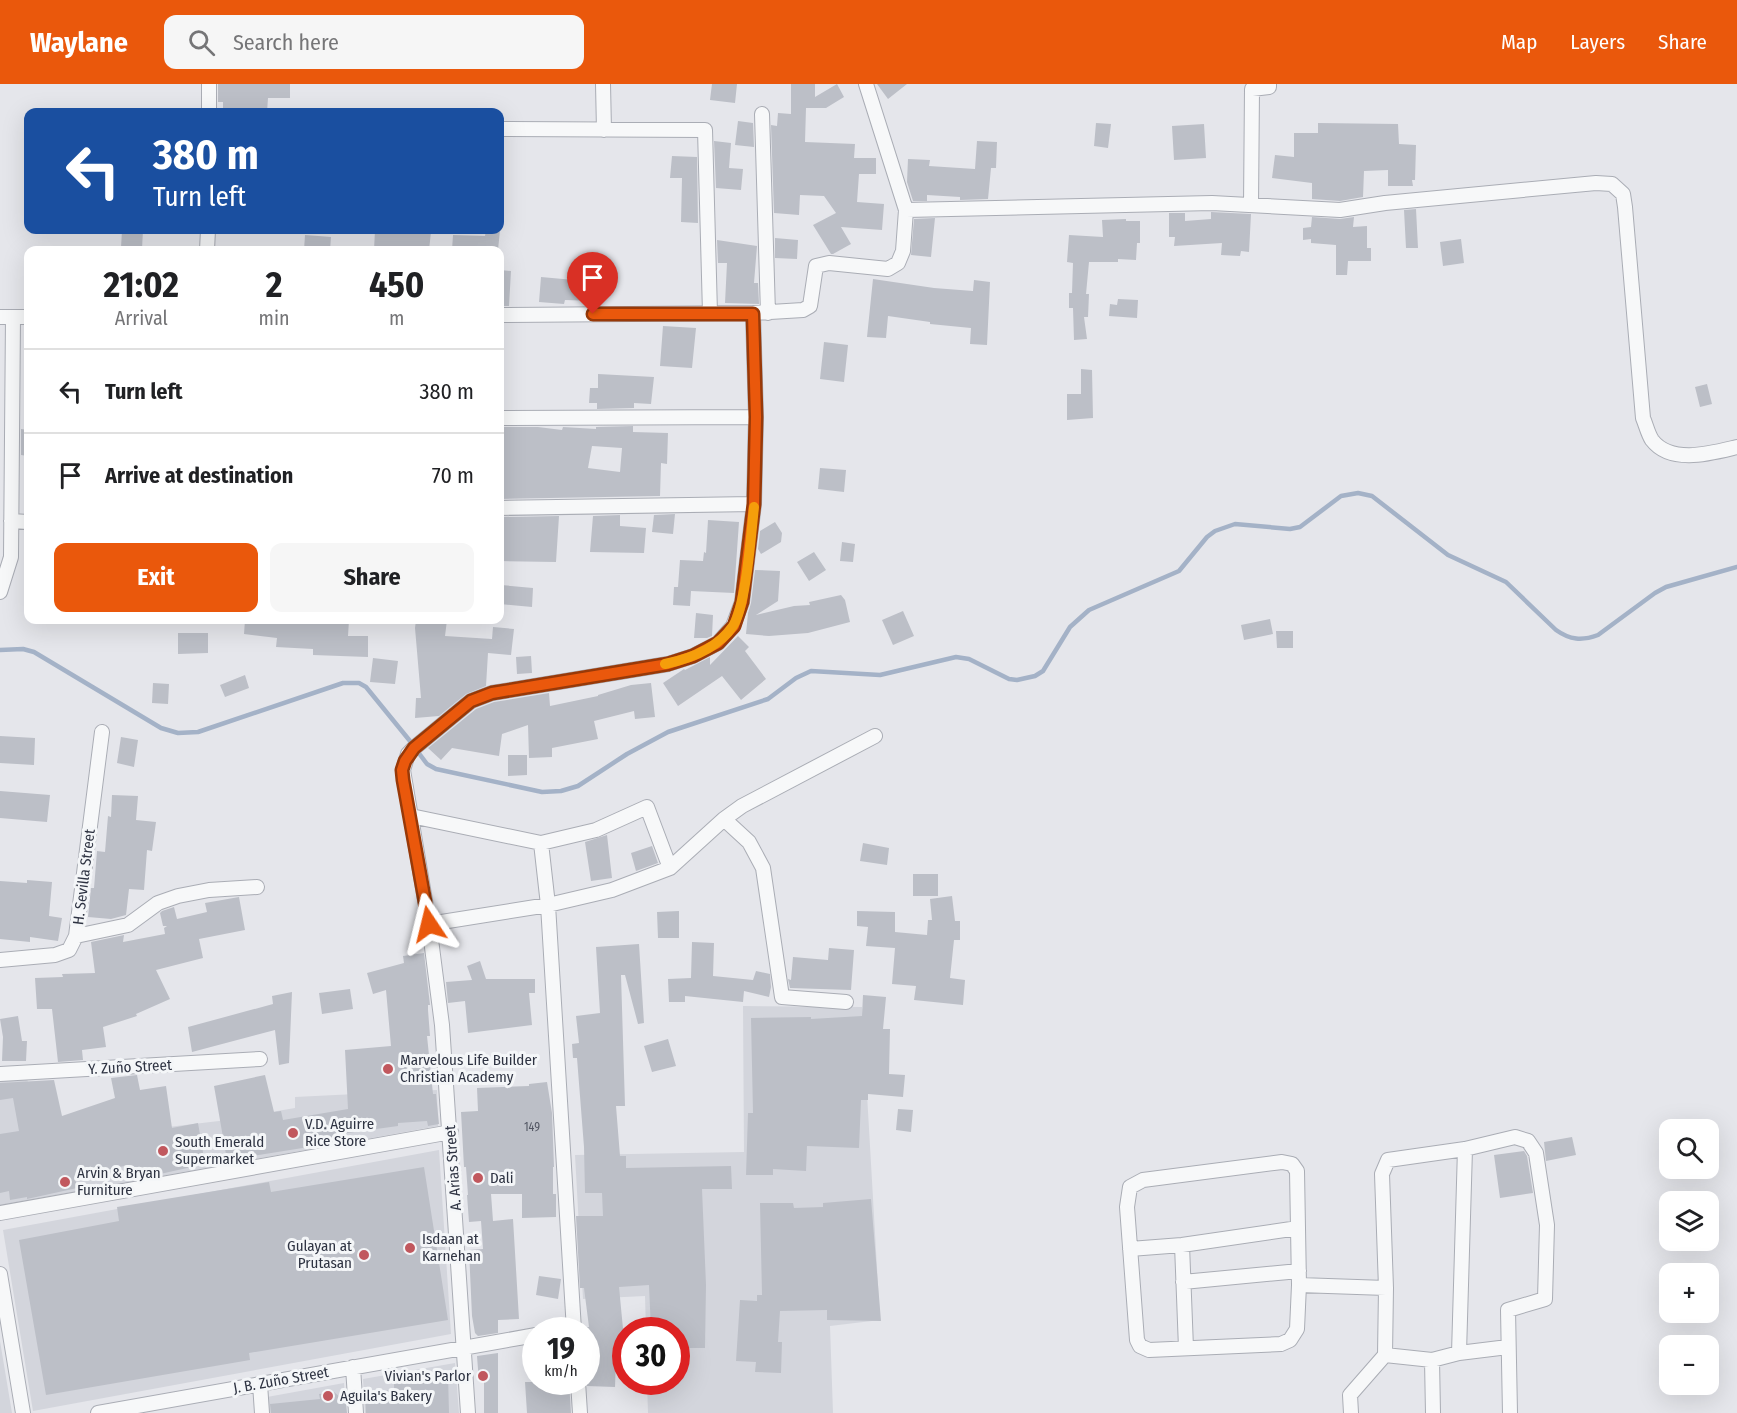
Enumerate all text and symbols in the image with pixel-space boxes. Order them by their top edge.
search box [164,15,584,69]
text: Waylane [30,26,128,59]
icon: search [185,26,218,59]
text: Search here [233,29,339,56]
text: Map [1501,29,1537,55]
text: Layers [1570,29,1625,55]
text: Share [1658,29,1707,55]
text: 380 m [153,130,259,180]
icon: left [54,132,132,210]
text: Turn left [153,181,246,213]
pin [567,252,618,314]
icon: arrive [576,261,609,294]
text: 21:02 [104,263,179,307]
text: 2 [266,263,282,307]
text: 450 [369,263,424,307]
text: Arrival [115,306,168,330]
text: min [259,306,290,330]
text: m [389,306,404,330]
icon: left [54,375,87,408]
text: Turn left [105,378,183,405]
text: 380 m [420,378,474,405]
icon: arrive [54,459,87,492]
text: Arrive at destination [105,462,293,489]
text: 70 m [432,462,474,489]
button: Exit [54,543,258,612]
button: Share [270,543,474,612]
street label: H. Sevilla Street [69,828,99,926]
position arrow [397,892,461,956]
place label: Marvelous Life Builder Christian Academy [400,1051,538,1086]
street label: Y. Zuño Street [88,1056,172,1078]
marker: Marvelous Life Builder Christian Academy [381,1062,395,1076]
place label: V.D. Aguirre Rice Store [305,1115,374,1150]
map controls [1659,1119,1719,1395]
button: search [1659,1119,1719,1179]
house number: 149 [524,1120,540,1134]
street label: A. Arias Street [441,1125,465,1211]
marker: V.D. Aguirre Rice Store [286,1126,300,1140]
place label: South Emerald Supermarket [175,1133,264,1168]
marker: South Emerald Supermarket [156,1144,170,1158]
place label: Arvin & Bryan Furniture [77,1164,161,1199]
place label: Dali [490,1169,514,1187]
marker: Dali [471,1171,485,1185]
marker: Arvin & Bryan Furniture [58,1175,72,1189]
button: layers [1659,1191,1719,1251]
place label: Isdaan at Karnehan [422,1230,481,1265]
place label: Gulayan at Prutasan [287,1237,352,1272]
marker: Isdaan at Karnehan [403,1241,417,1255]
marker: Gulayan at Prutasan [357,1248,371,1262]
button: + [1659,1263,1719,1323]
speed limit sign: 30 [612,1317,690,1395]
text: 19 [547,1331,575,1367]
button: − [1659,1335,1719,1395]
text: km/h [544,1362,578,1380]
street label: J. B. Zuño Street [232,1363,330,1397]
place label: Vivian's Parlor [385,1367,472,1385]
marker: Vivian's Parlor [476,1369,490,1383]
place label: Aguila's Bakery [340,1387,432,1405]
marker: Aguila's Bakery [321,1389,335,1403]

